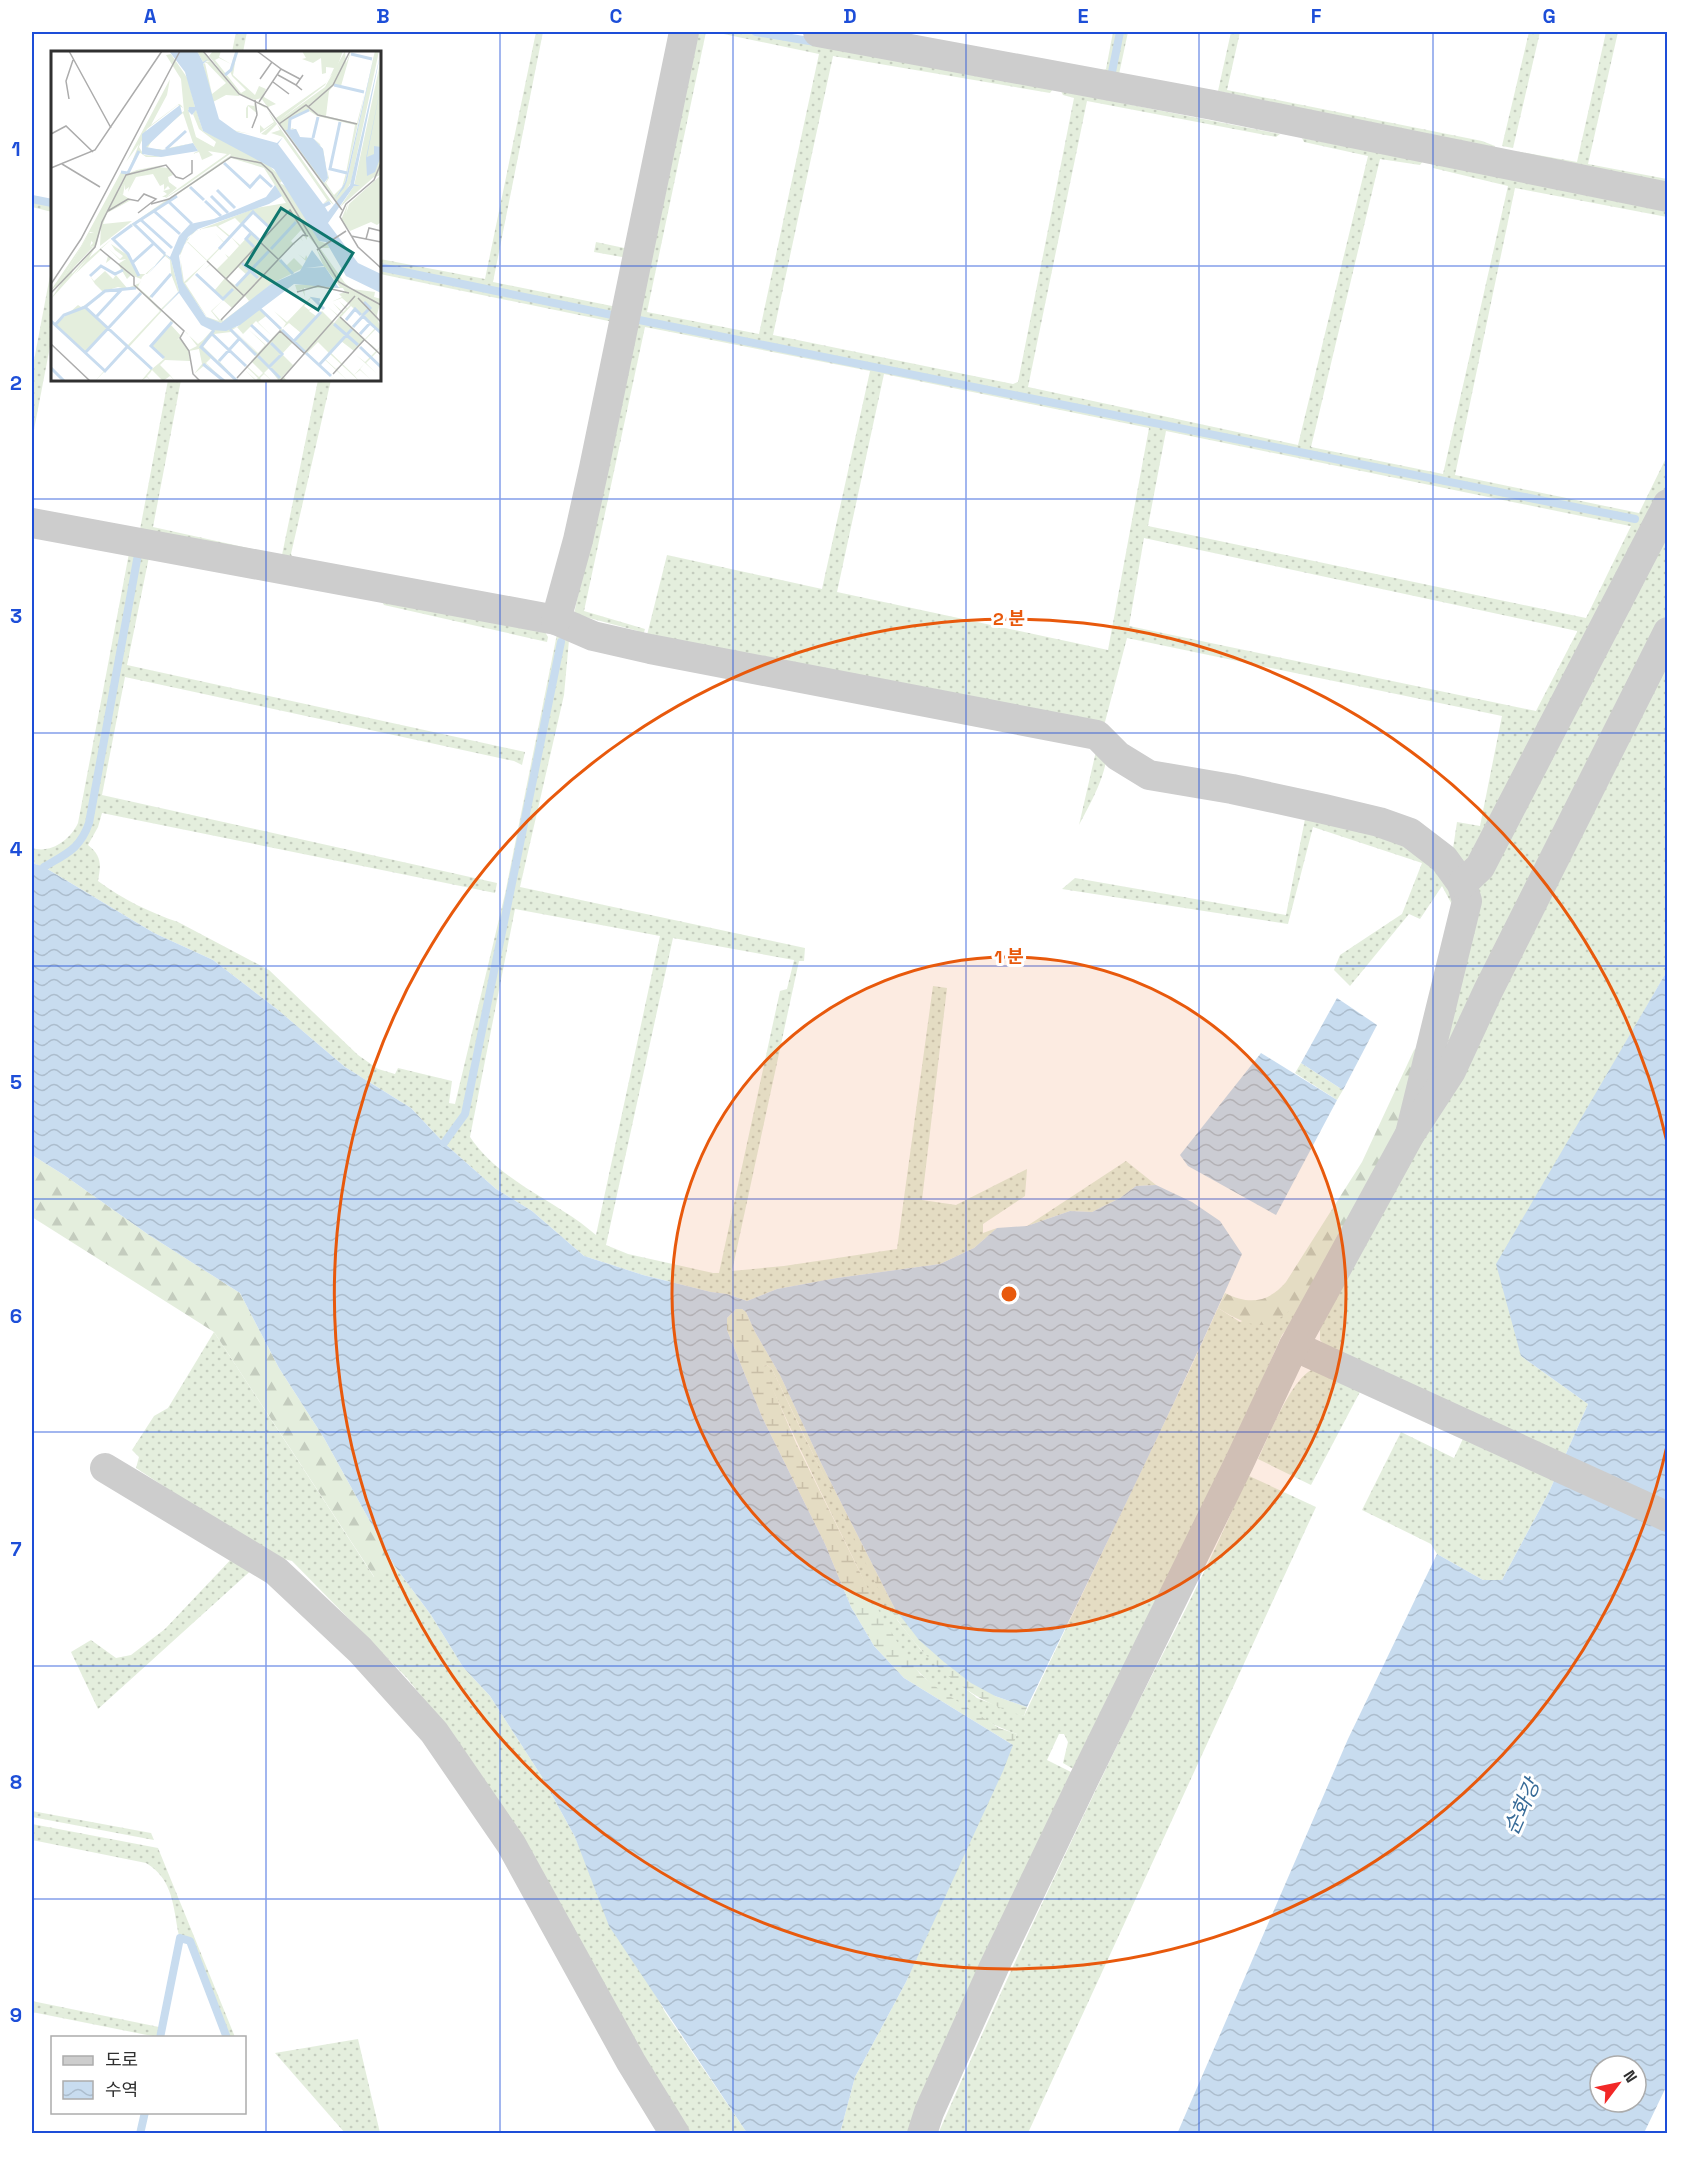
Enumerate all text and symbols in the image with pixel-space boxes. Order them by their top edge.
text: A [144,3,157,29]
text: B [376,3,390,29]
text: C [610,3,623,29]
text: D [843,3,857,29]
text: E [1077,3,1089,29]
text: F [1311,3,1322,29]
text: G [1542,3,1556,29]
inset map [51,51,381,381]
text: 1 [11,136,21,162]
text: 2 [10,370,22,396]
text: 3 [10,603,22,629]
text: 2 분 [993,607,1025,630]
text: 4 [10,836,23,862]
text: 1 분 [994,945,1024,968]
text: 5 [10,1069,22,1095]
centre of rings [999,1284,1019,1304]
text: 6 [10,1303,22,1329]
text: 7 [10,1536,22,1562]
text: 8 [10,1769,22,1795]
water label: 순화강 [1497,1772,1547,1839]
text: 9 [10,2002,22,2028]
legend [51,2036,246,2114]
text: 도로 [105,2048,138,2071]
north arrow [1588,2054,1648,2114]
text: N [1619,2066,1642,2086]
text: 수역 [105,2078,138,2101]

